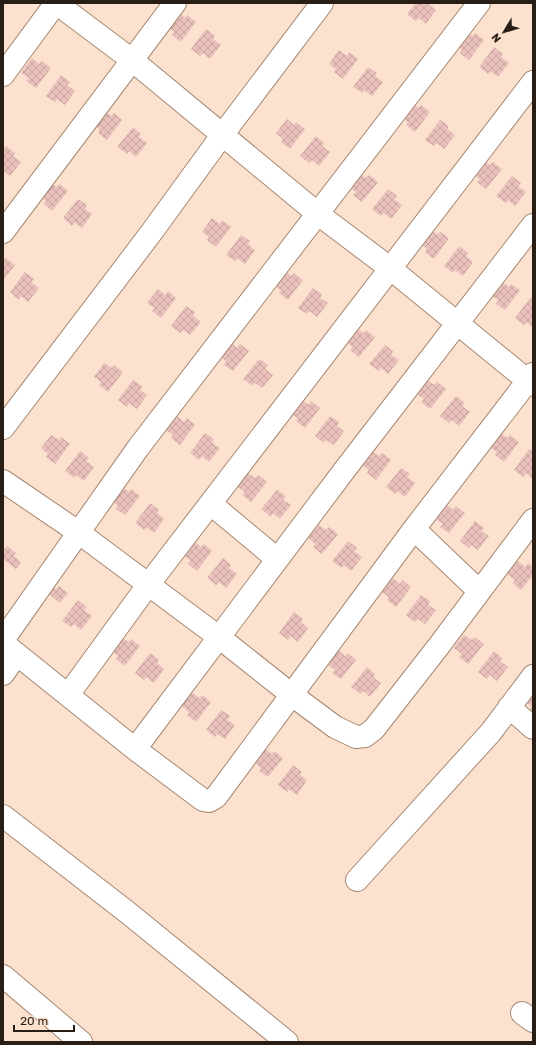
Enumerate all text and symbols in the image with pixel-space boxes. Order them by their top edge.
north arrow [484,12,524,52]
text: N [489,31,504,45]
scale bar [14,1007,74,1033]
text: 20 m [20,1014,48,1028]

